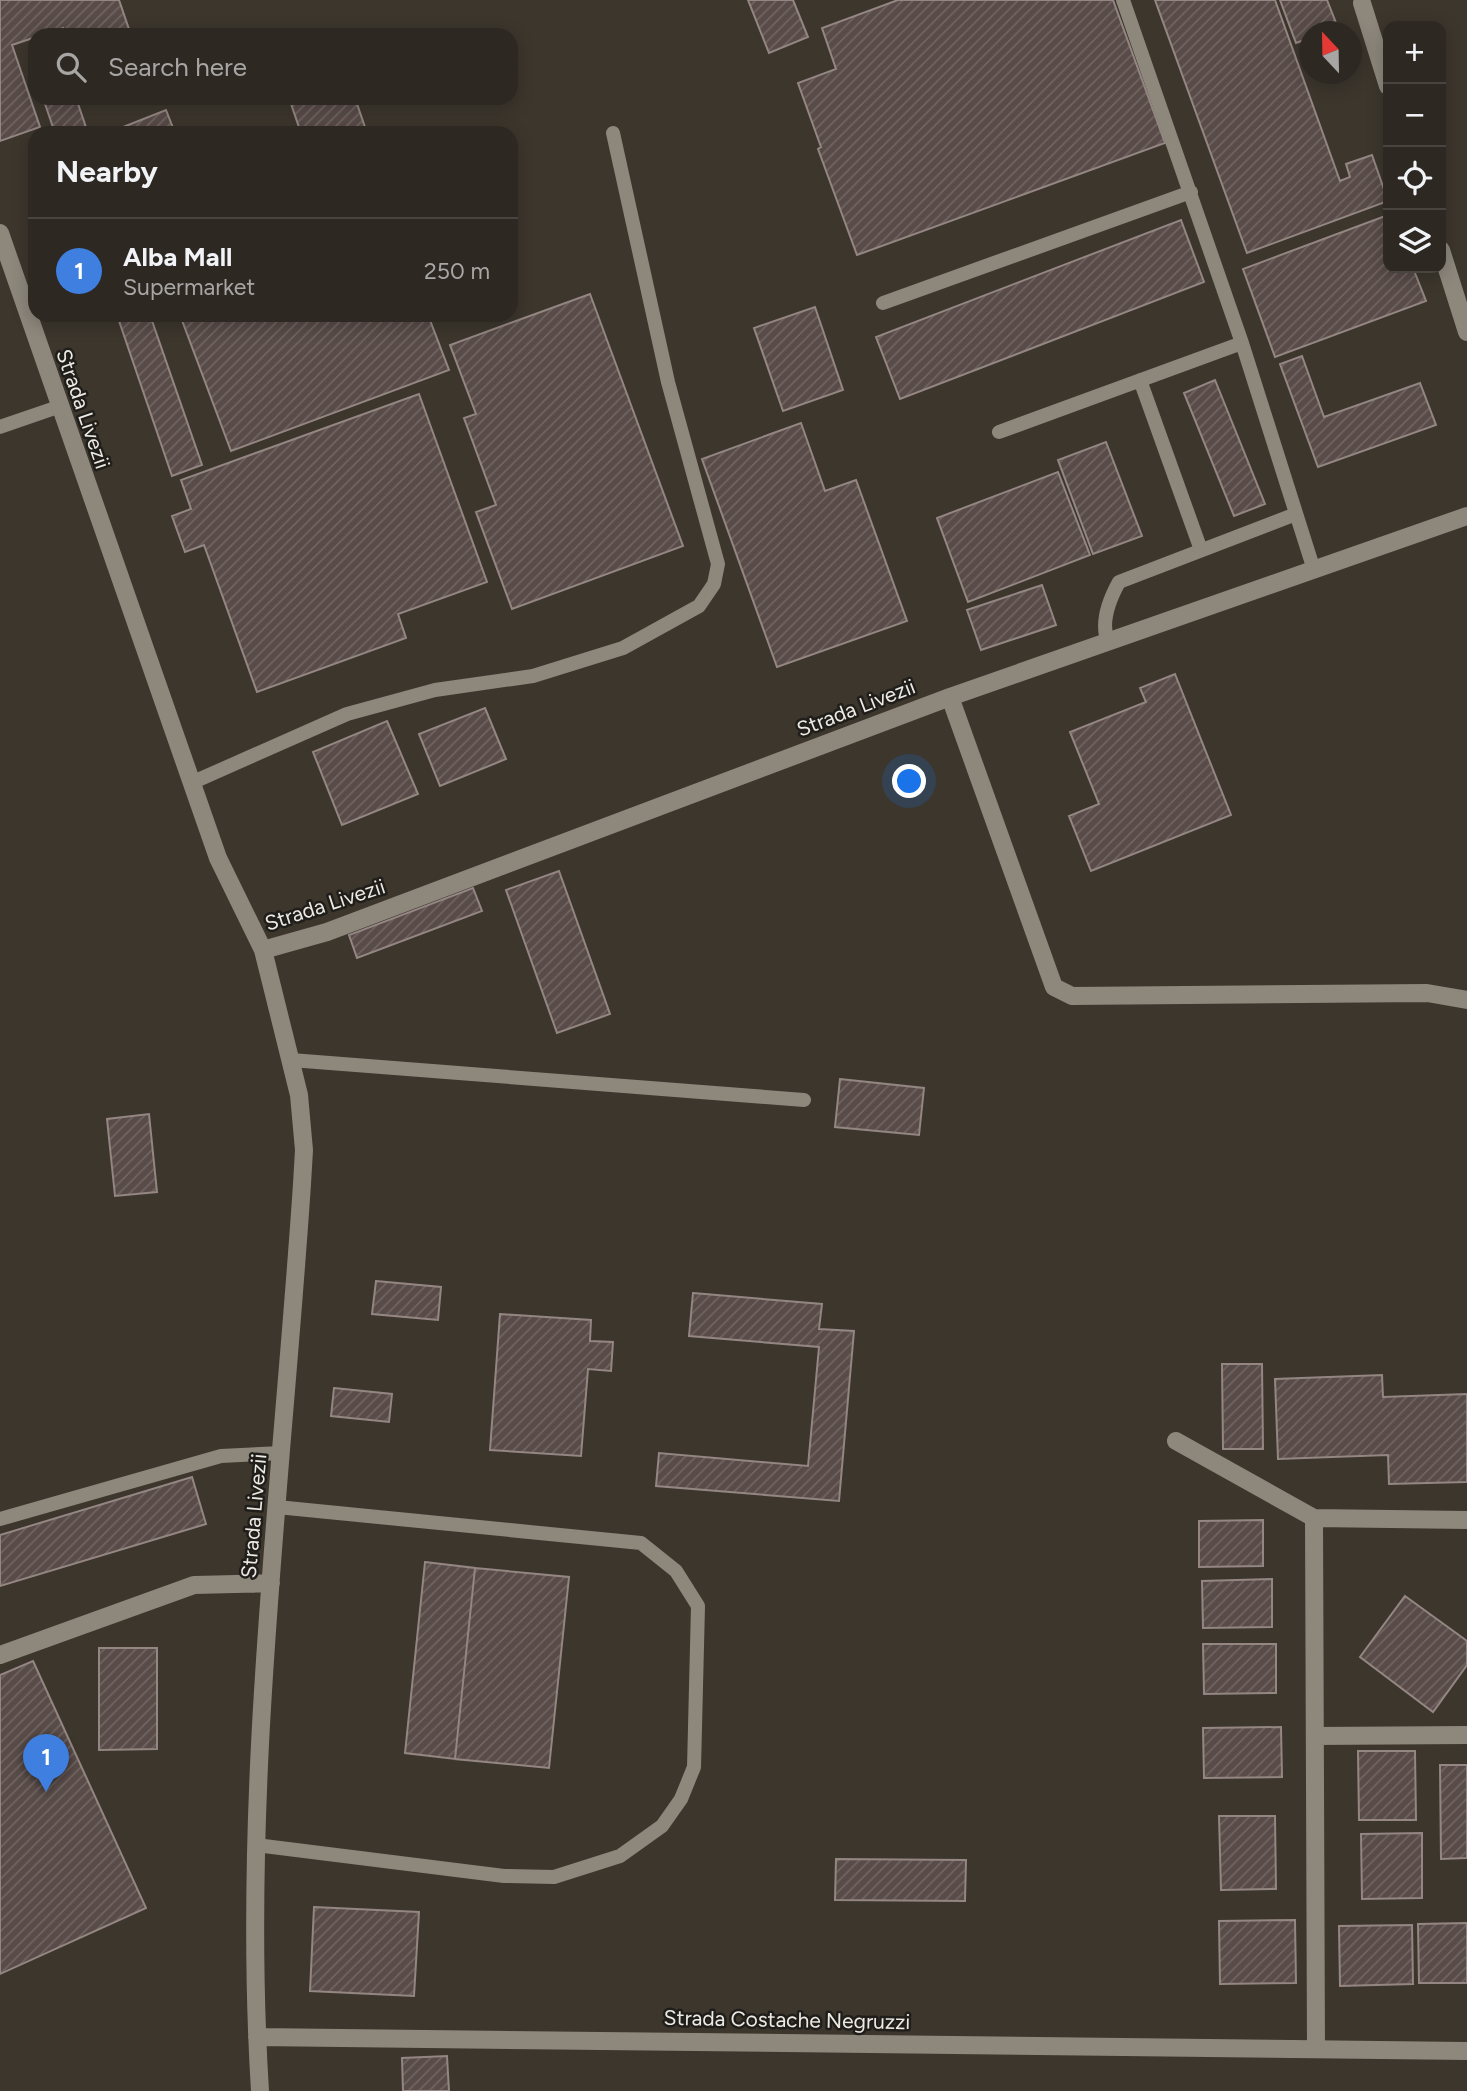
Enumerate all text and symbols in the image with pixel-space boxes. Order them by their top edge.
north arrow [1299,21,1362,84]
map controls [1383,21,1446,273]
button: + [1383,21,1446,84]
search box [28,28,518,105]
icon: search [52,48,90,86]
text: Search here [108,51,247,83]
button: − [1383,84,1446,147]
button: locate [1383,147,1446,210]
text: Nearby [56,153,158,190]
button: layers [1383,210,1446,273]
text: Alba Mall [123,241,232,273]
text: 1 [74,257,84,285]
text: 250 m [424,257,490,285]
text: Supermarket [123,273,255,301]
street label: Strada Livezii [51,346,116,472]
street label: Strada Livezii [793,673,919,742]
your location [892,764,926,798]
street label: Strada Livezii [262,873,388,936]
street label: Strada Livezii [236,1453,271,1579]
pin: 1 [23,1734,69,1792]
street label: Strada Costache Negruzzi [663,2005,911,2034]

